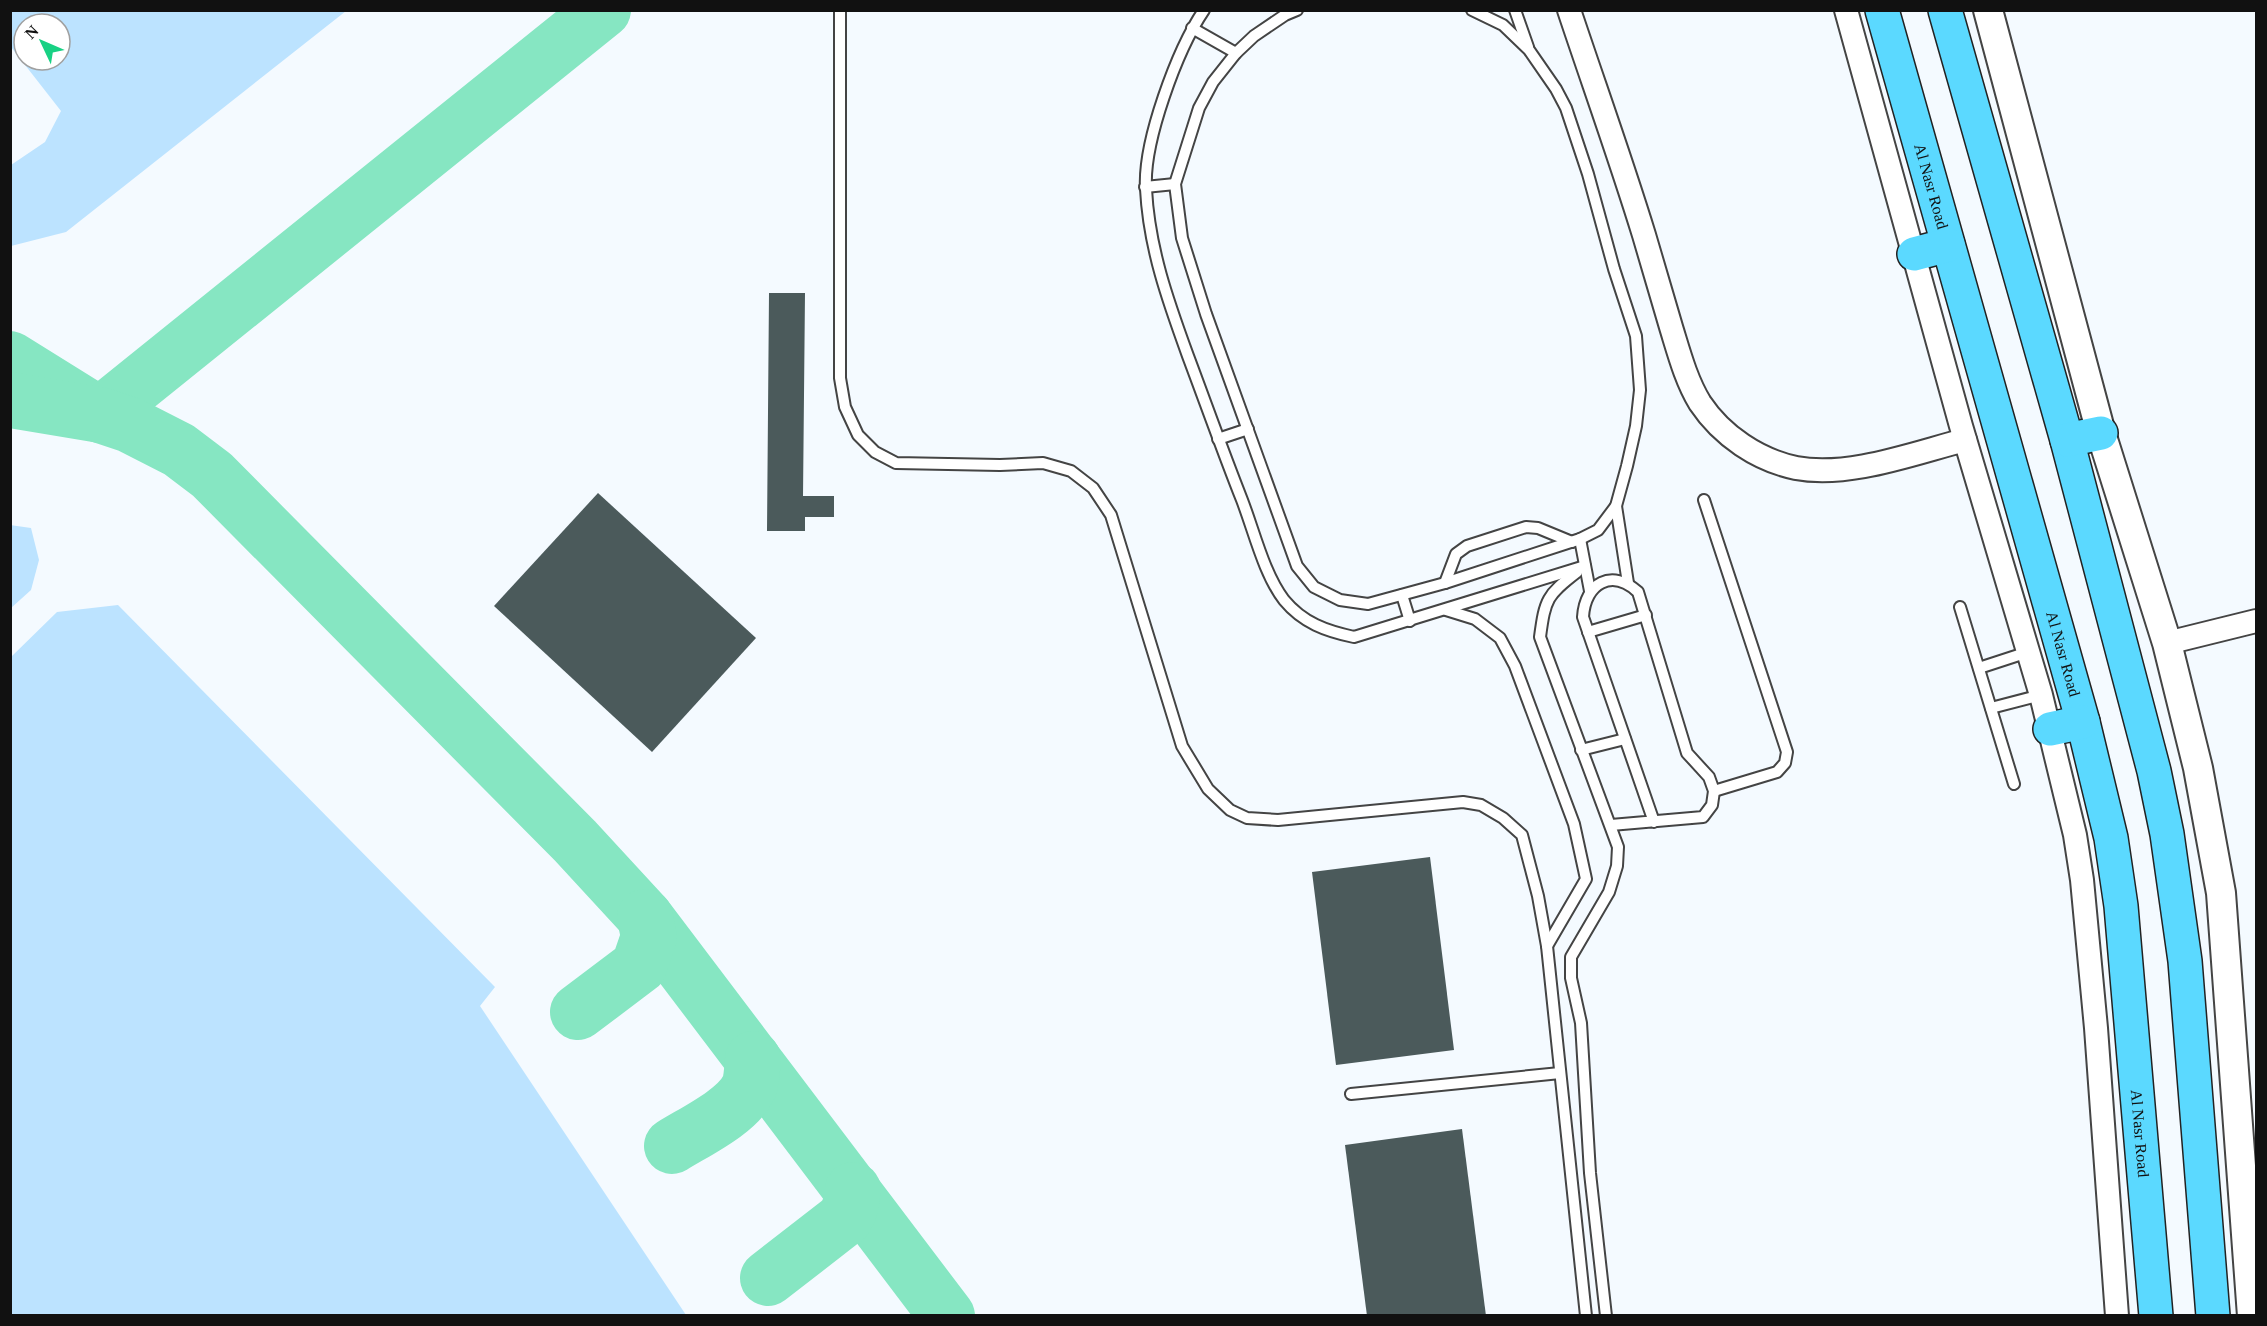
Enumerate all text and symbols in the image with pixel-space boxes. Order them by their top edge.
north arrow [12,12,72,72]
text: N [21,22,42,42]
street label: Al Nasr Road [1911,142,1951,231]
street label: Al Nasr Road [2043,609,2083,699]
street label: Al Nasr Road [2128,1089,2152,1178]

